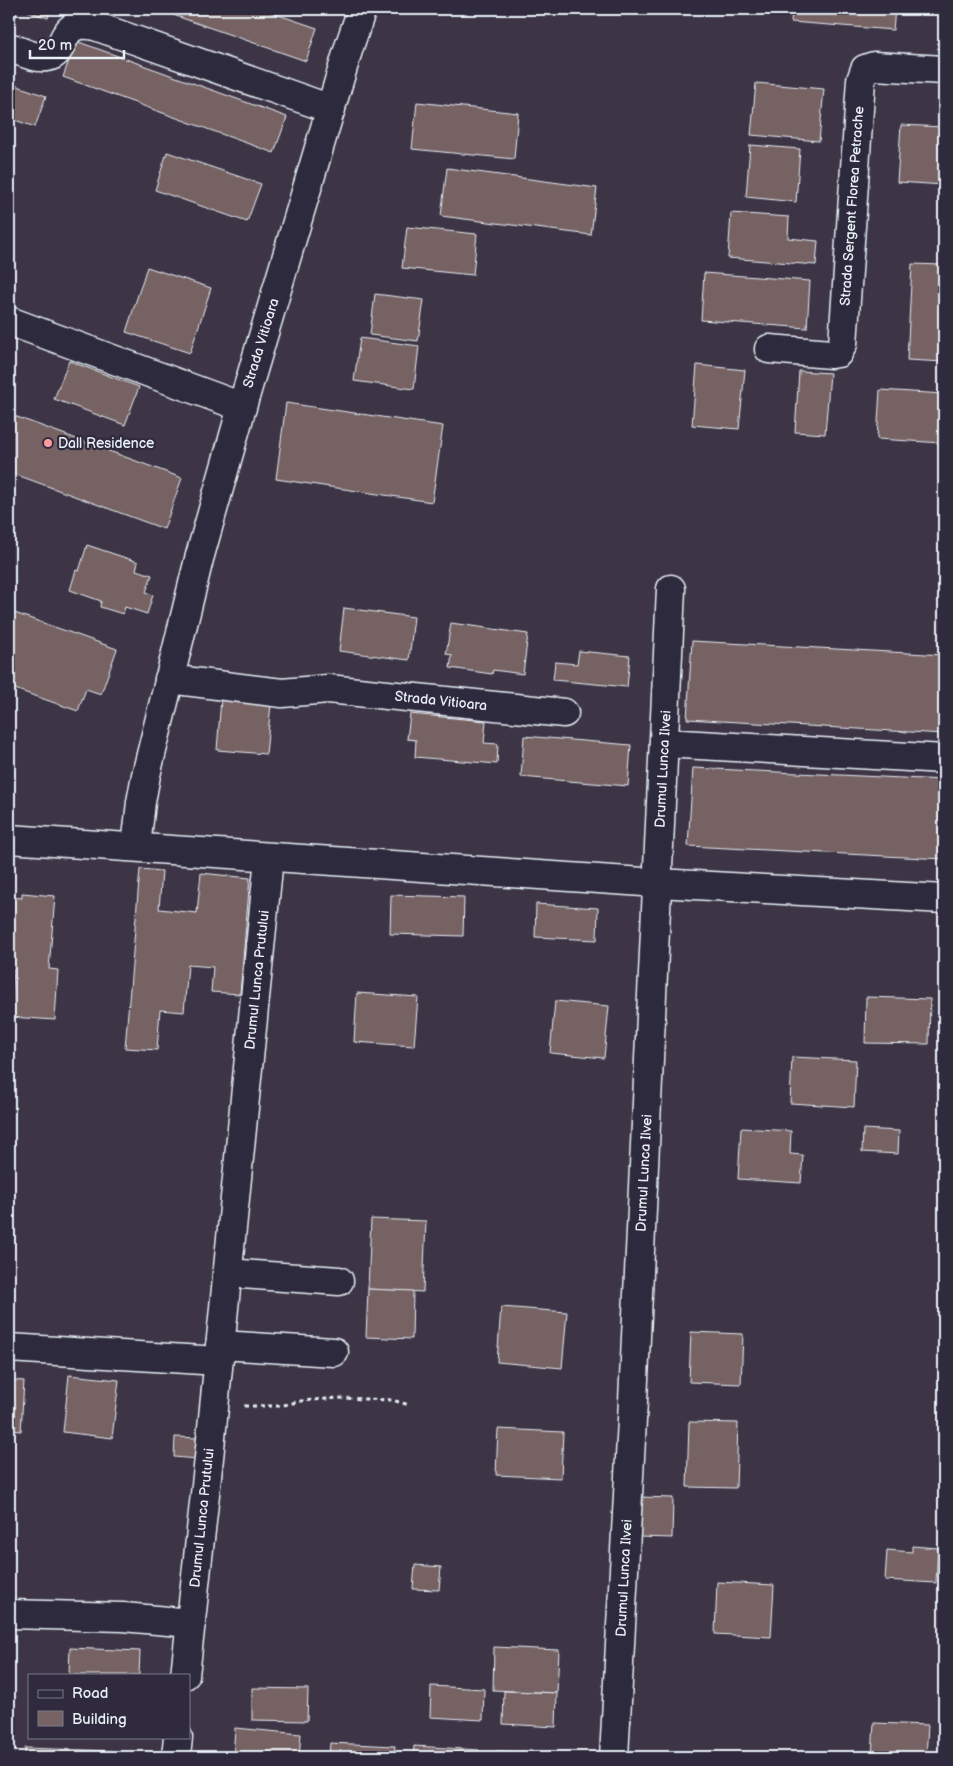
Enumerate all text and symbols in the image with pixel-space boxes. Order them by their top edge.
scale bar [30,28,124,60]
text: 20 m [38,36,72,55]
street label: Strada Sergent Florea Petrache [837,106,867,306]
street label: Strada Vitioara [239,296,283,390]
place label: Dall Residence [58,435,154,452]
marker: Dall Residence [42,437,54,449]
street label: Strada Vitioara [394,688,488,714]
street label: Drumul Lunca Ilvei [651,710,675,828]
street label: Drumul Lunca Prutului [241,909,273,1051]
street label: Drumul Lunca Ilvei [632,1114,656,1232]
street label: Drumul Lunca Prutului [186,1447,218,1589]
street label: Drumul Lunca Ilvei [612,1519,636,1637]
legend [28,1674,190,1738]
text: Road [72,1684,108,1703]
text: Building [72,1710,127,1729]

